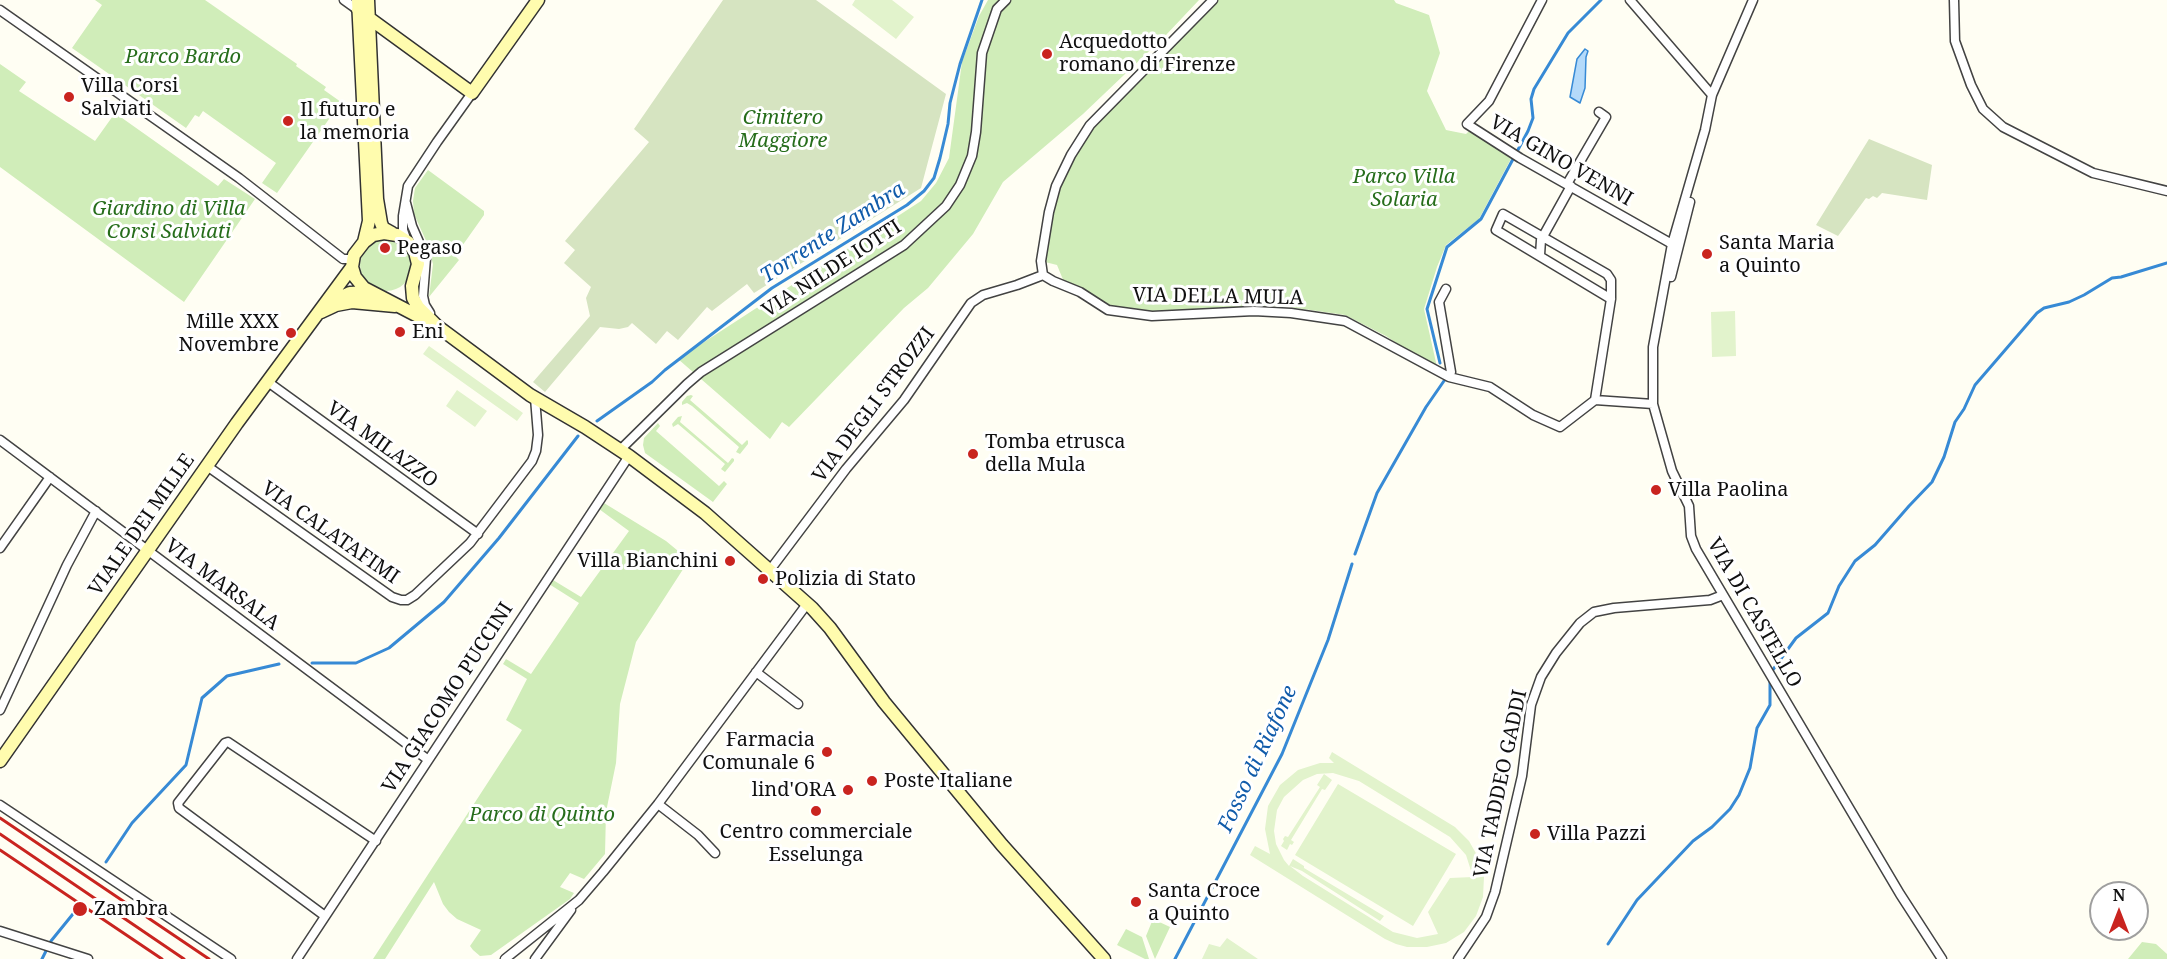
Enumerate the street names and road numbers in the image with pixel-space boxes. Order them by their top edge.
street label: VIA GINO VENNI [1485,110,1637,212]
street label: VIA NILDE IOTTI [758,215,906,323]
street label: VIA DELLA MULA [1132,284,1304,310]
street label: VIA DEGLI STROZZI [808,323,940,487]
street label: VIA MILAZZO [322,397,442,493]
street label: VIALE DEI MILLE [84,449,200,601]
street label: VIA CALATAFIMI [257,477,403,589]
street label: VIA MARSALA [160,534,284,636]
street label: VIA DI CASTELLO [1701,534,1807,692]
street label: VIA GIACOMO PUCCINI [377,598,519,798]
street label: VIA TADDEO GADDI [1469,688,1533,880]

